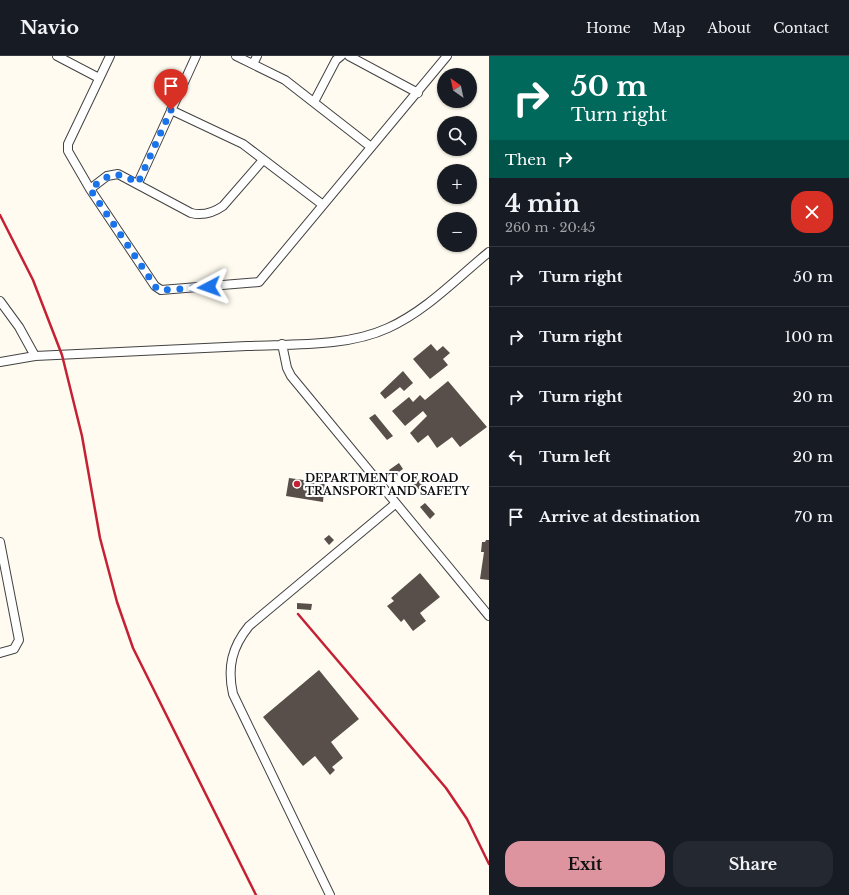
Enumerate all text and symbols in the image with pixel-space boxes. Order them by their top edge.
text: Navio [20,16,79,39]
text: Home [586,19,631,37]
text: Map [653,19,685,37]
text: About [707,19,751,37]
text: Contact [773,19,829,37]
north arrow [437,68,477,108]
map controls [437,68,477,252]
pin [154,69,188,110]
text: 50 m [571,69,647,104]
icon: right [505,72,557,124]
icon: arrive [160,75,182,97]
text: Turn right [571,104,667,126]
button: search [437,116,477,156]
icon: right [554,148,576,170]
text: Then [505,150,546,169]
button: + [437,164,477,204]
text: 4 min [505,189,580,218]
button: close [791,191,833,233]
button: − [437,212,477,252]
text: 260 m · 20:45 [505,219,595,236]
position arrow [188,266,230,308]
icon: right [505,266,527,288]
text: Turn right [539,267,622,286]
text: 50 m [793,267,833,286]
icon: right [505,326,527,348]
text: Turn right [539,327,622,346]
text: 100 m [784,327,833,346]
icon: right [505,386,527,408]
text: Turn right [539,387,622,406]
text: 20 m [793,387,833,406]
icon: left [505,446,527,468]
text: Turn left [539,447,610,466]
text: 20 m [793,447,833,466]
place label: DEPARTMENT OF ROAD TRANSPORT AND SAFETY [305,471,470,498]
marker: DEPARTMENT OF ROAD TRANSPORT AND SAFETY [292,479,302,489]
icon: arrive [505,506,527,528]
text: Arrive at destination [539,507,700,526]
text: 70 m [794,507,833,526]
button: Exit [505,841,665,887]
button: Share [673,841,833,887]

